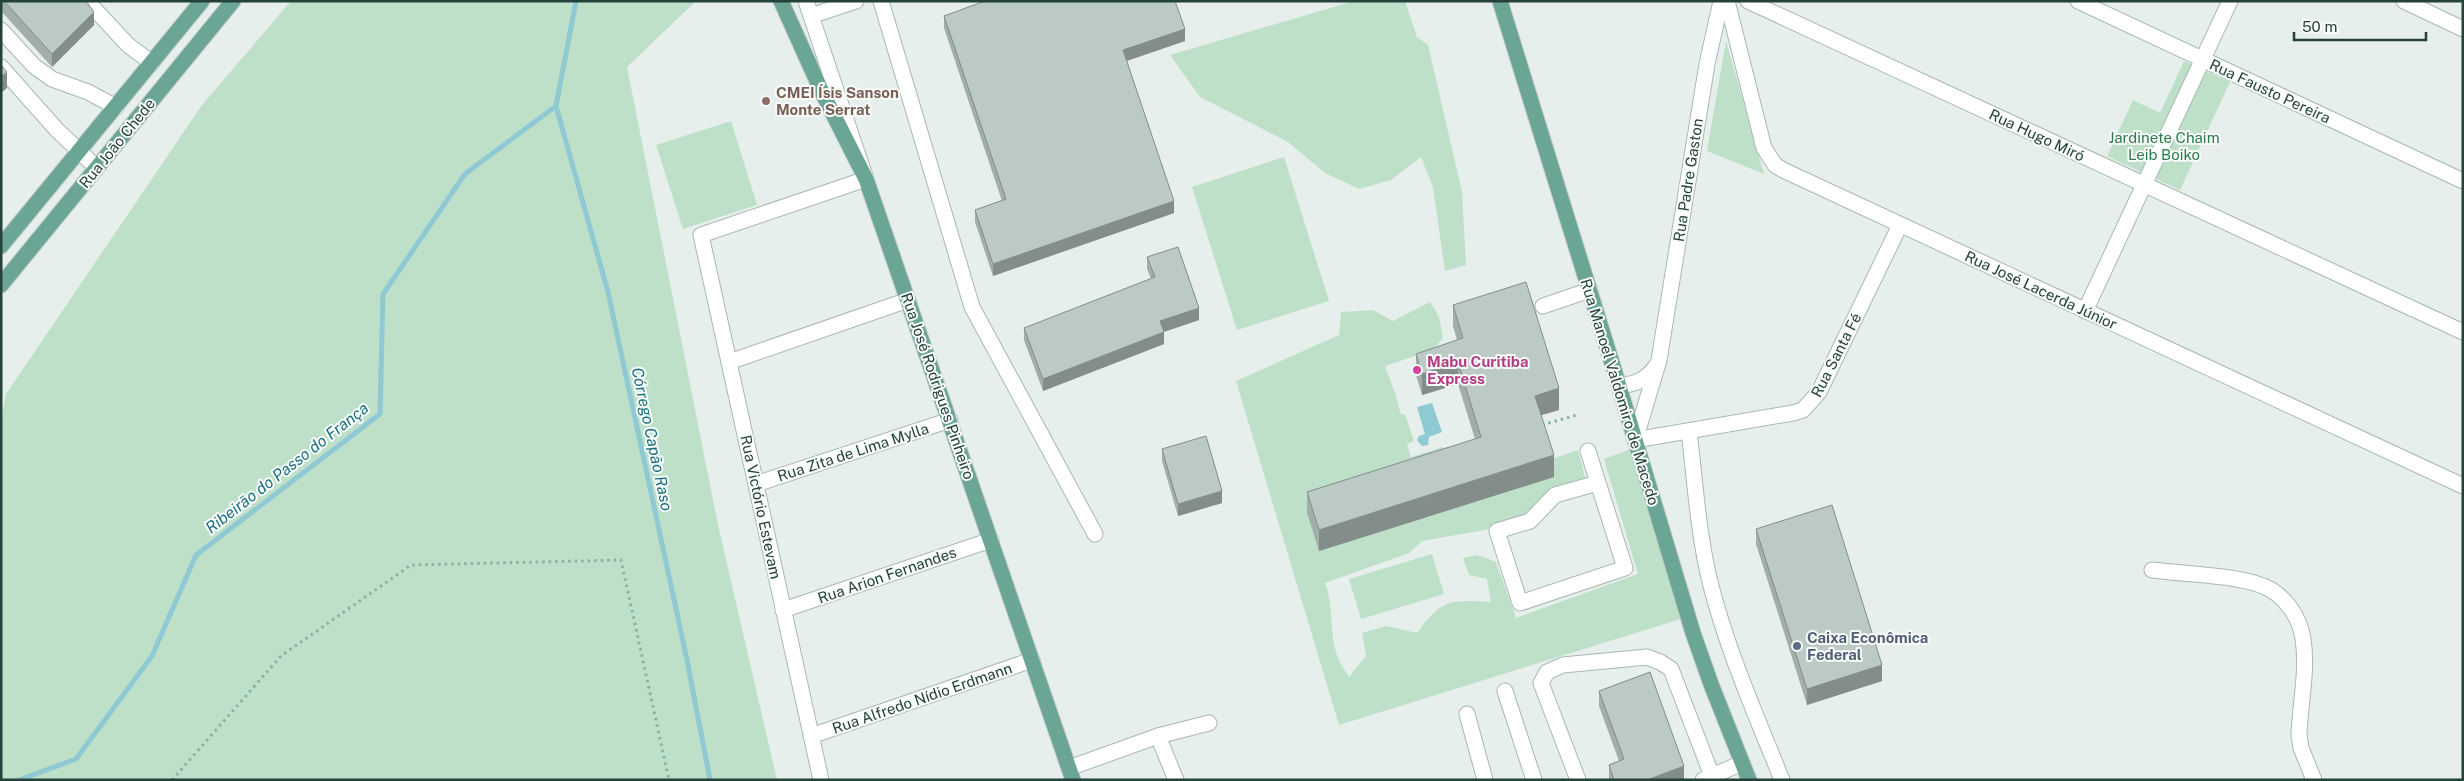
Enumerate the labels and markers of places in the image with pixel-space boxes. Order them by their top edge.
place label: CMEI Ísis Sanson Monte Serrat [776,84,899,118]
marker: CMEI Ísis Sanson Monte Serrat [760,95,772,107]
place label: Mabu Curitiba Express [1427,353,1528,387]
marker: Mabu Curitiba Express [1411,364,1423,376]
place label: Caixa Econômica Federal [1807,629,1928,663]
marker: Caixa Econômica Federal [1791,640,1803,652]

